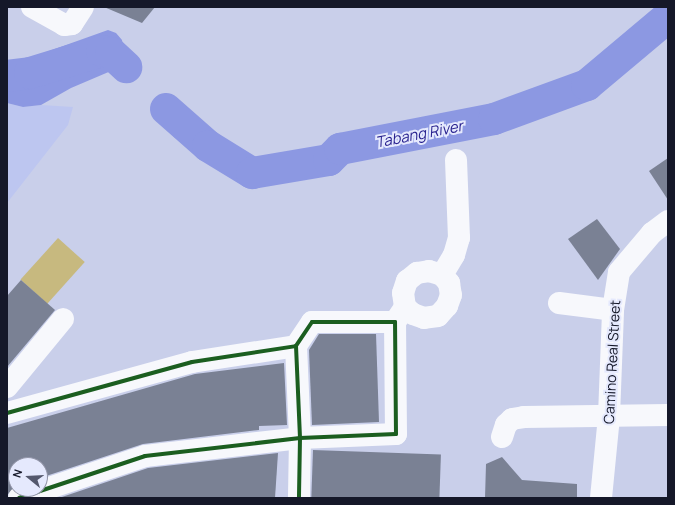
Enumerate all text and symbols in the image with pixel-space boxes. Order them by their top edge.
water label: Tabang River [374,117,464,151]
street label: Camino Real Street [600,300,624,424]
north arrow [8,457,48,497]
text: N [9,467,25,480]

